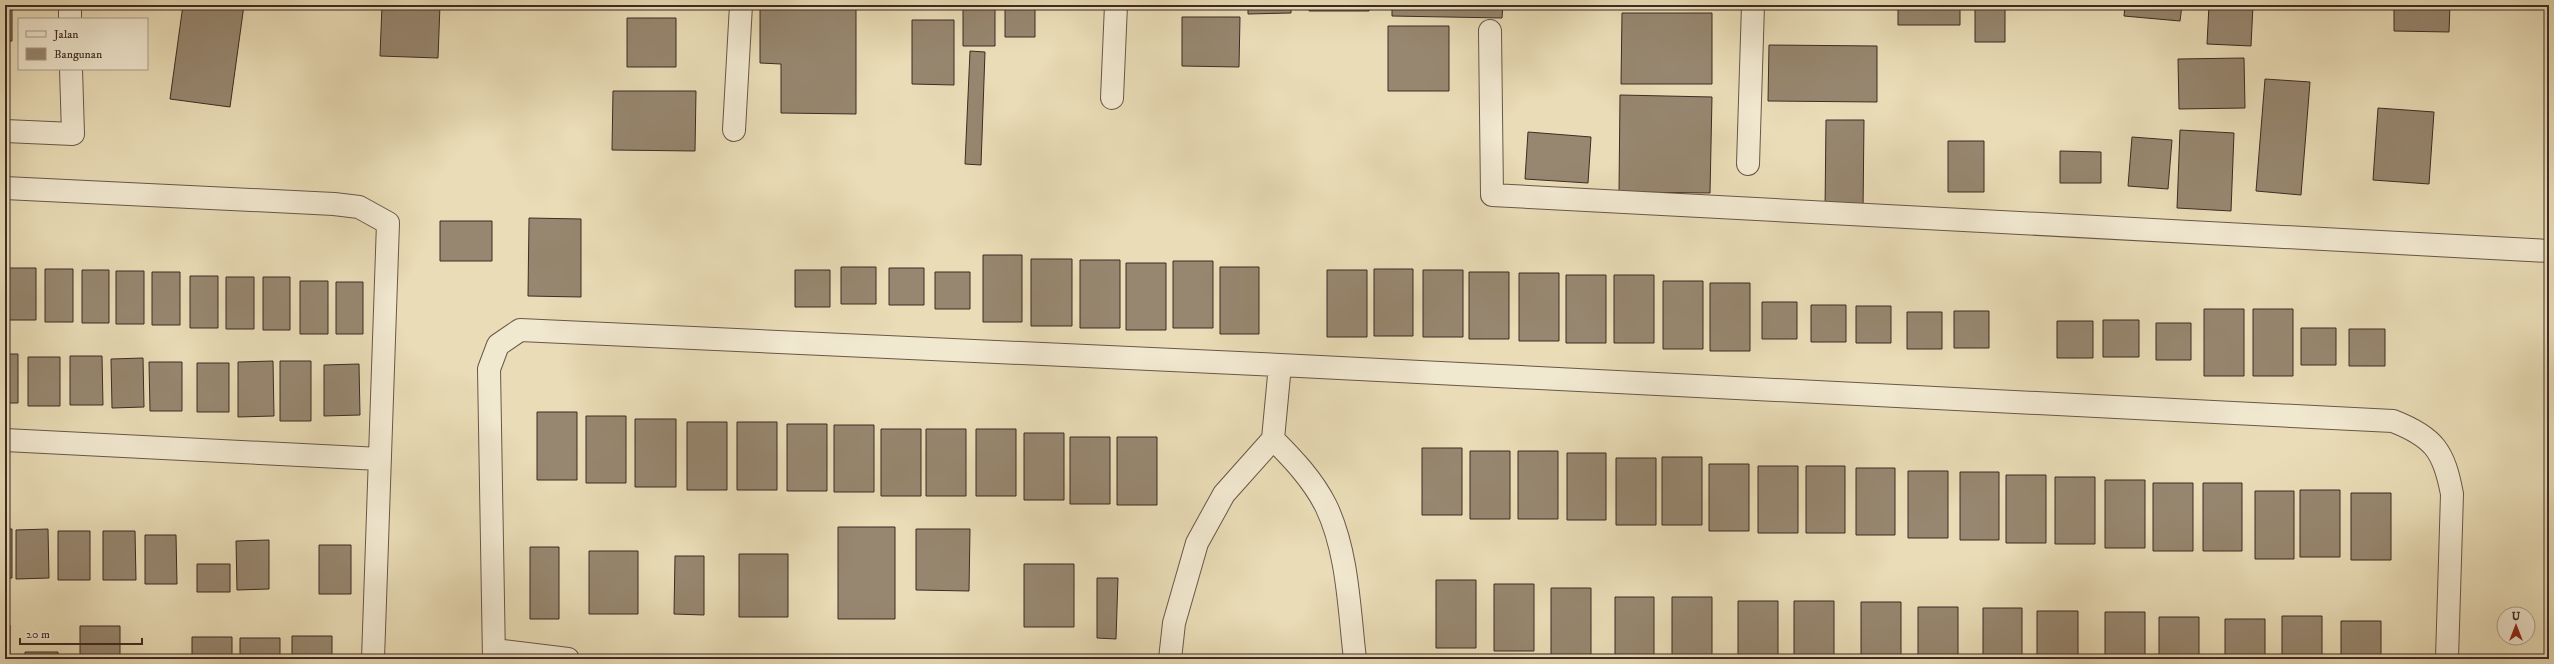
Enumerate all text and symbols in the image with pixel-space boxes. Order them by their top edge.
legend [18,18,148,70]
text: Jalan [53,27,79,42]
text: Bangunan [54,47,103,62]
north arrow [2496,606,2536,646]
text: U [2512,610,2521,624]
scale bar [20,620,142,646]
text: 20 m [26,627,50,642]

